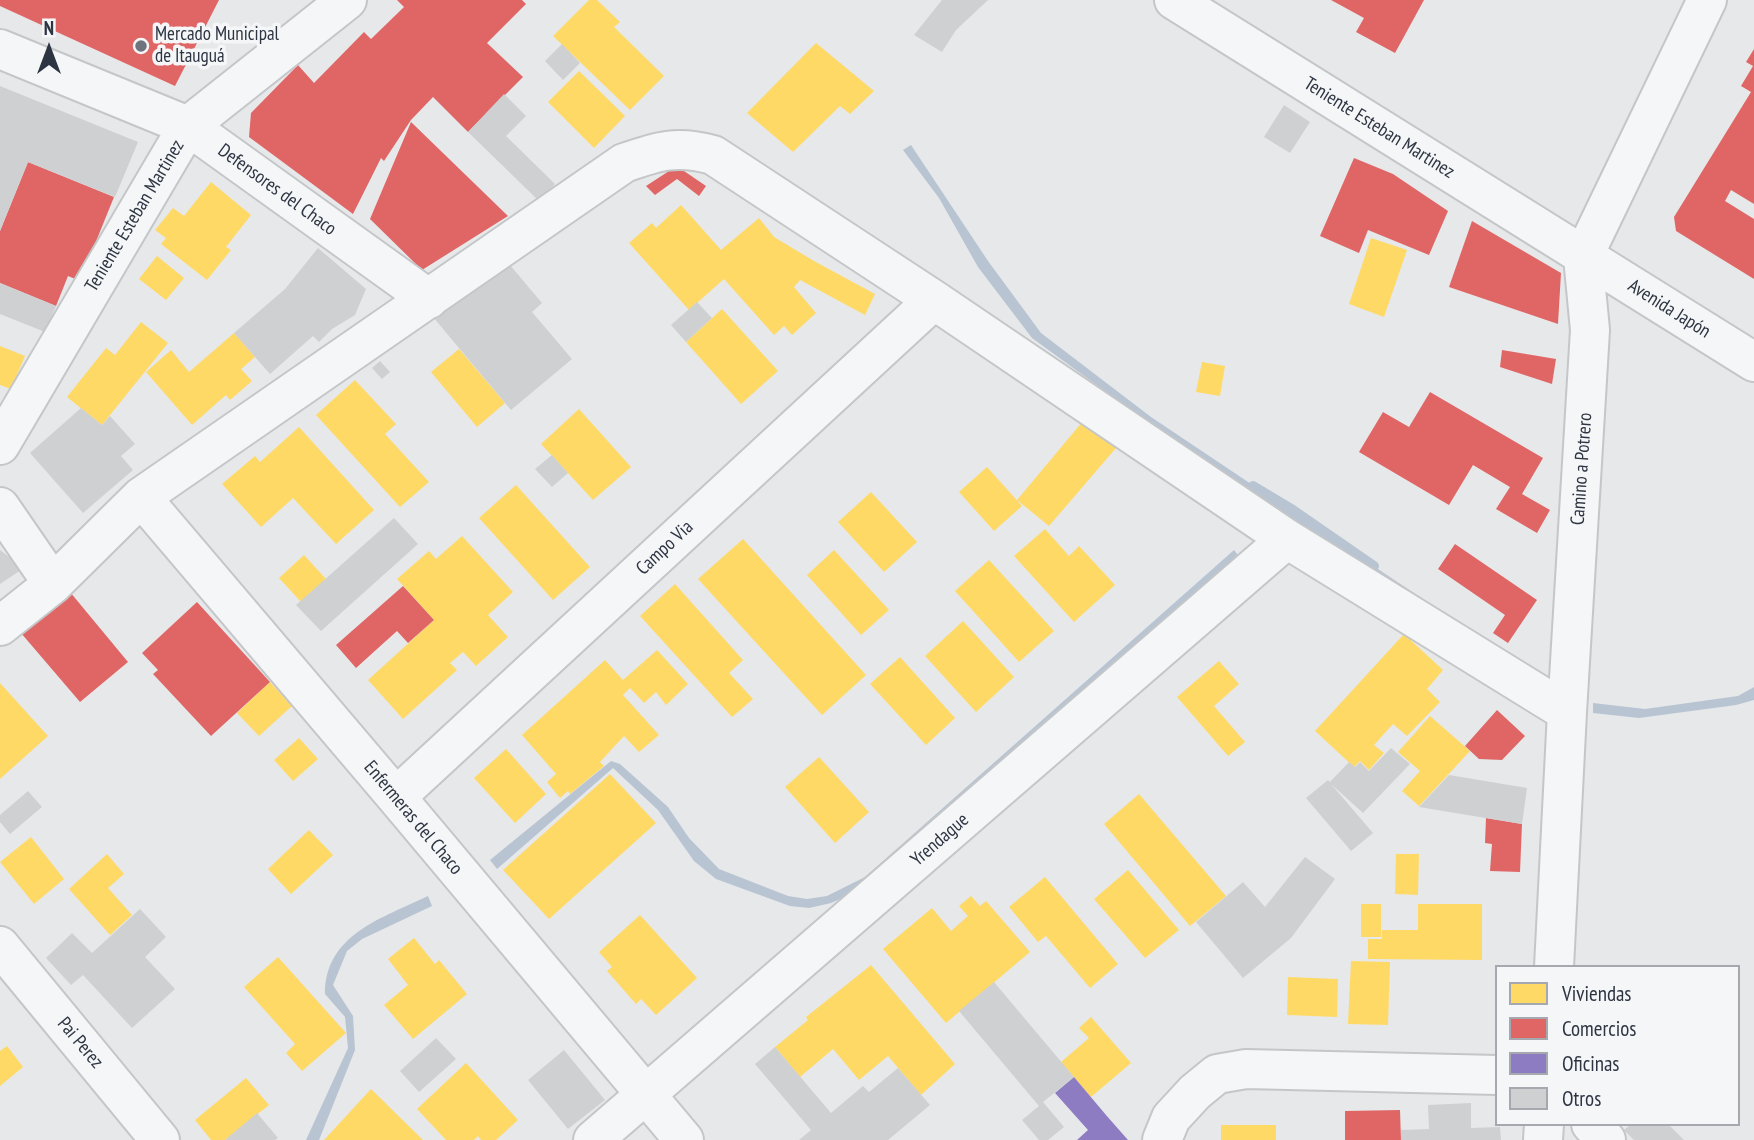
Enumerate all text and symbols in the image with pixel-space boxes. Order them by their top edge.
north arrow [14,14,84,84]
text: N [44,16,54,40]
place label: Mercado Municipal de Itauguá [155,24,279,68]
marker: Mercado Municipal de Itauguá [133,38,149,54]
street label: Teniente Esteban Martinez [1299,72,1459,184]
street label: Teniente Esteban Martinez [81,136,189,296]
street label: Defensores del Chaco [213,139,341,241]
street label: Avenida Japón [1624,275,1714,343]
street label: Camino a Potrero [1567,412,1597,526]
street label: Campo Via [632,516,698,580]
street label: Enfermeras del Chaco [359,756,467,880]
street label: Yrendague [906,809,974,871]
legend [1495,965,1740,1126]
text: Viviendas [1562,980,1631,1007]
street label: Pai Perez [52,1013,108,1073]
text: Comercios [1562,1015,1636,1042]
text: Oficinas [1562,1050,1619,1077]
text: Otros [1562,1085,1601,1112]

